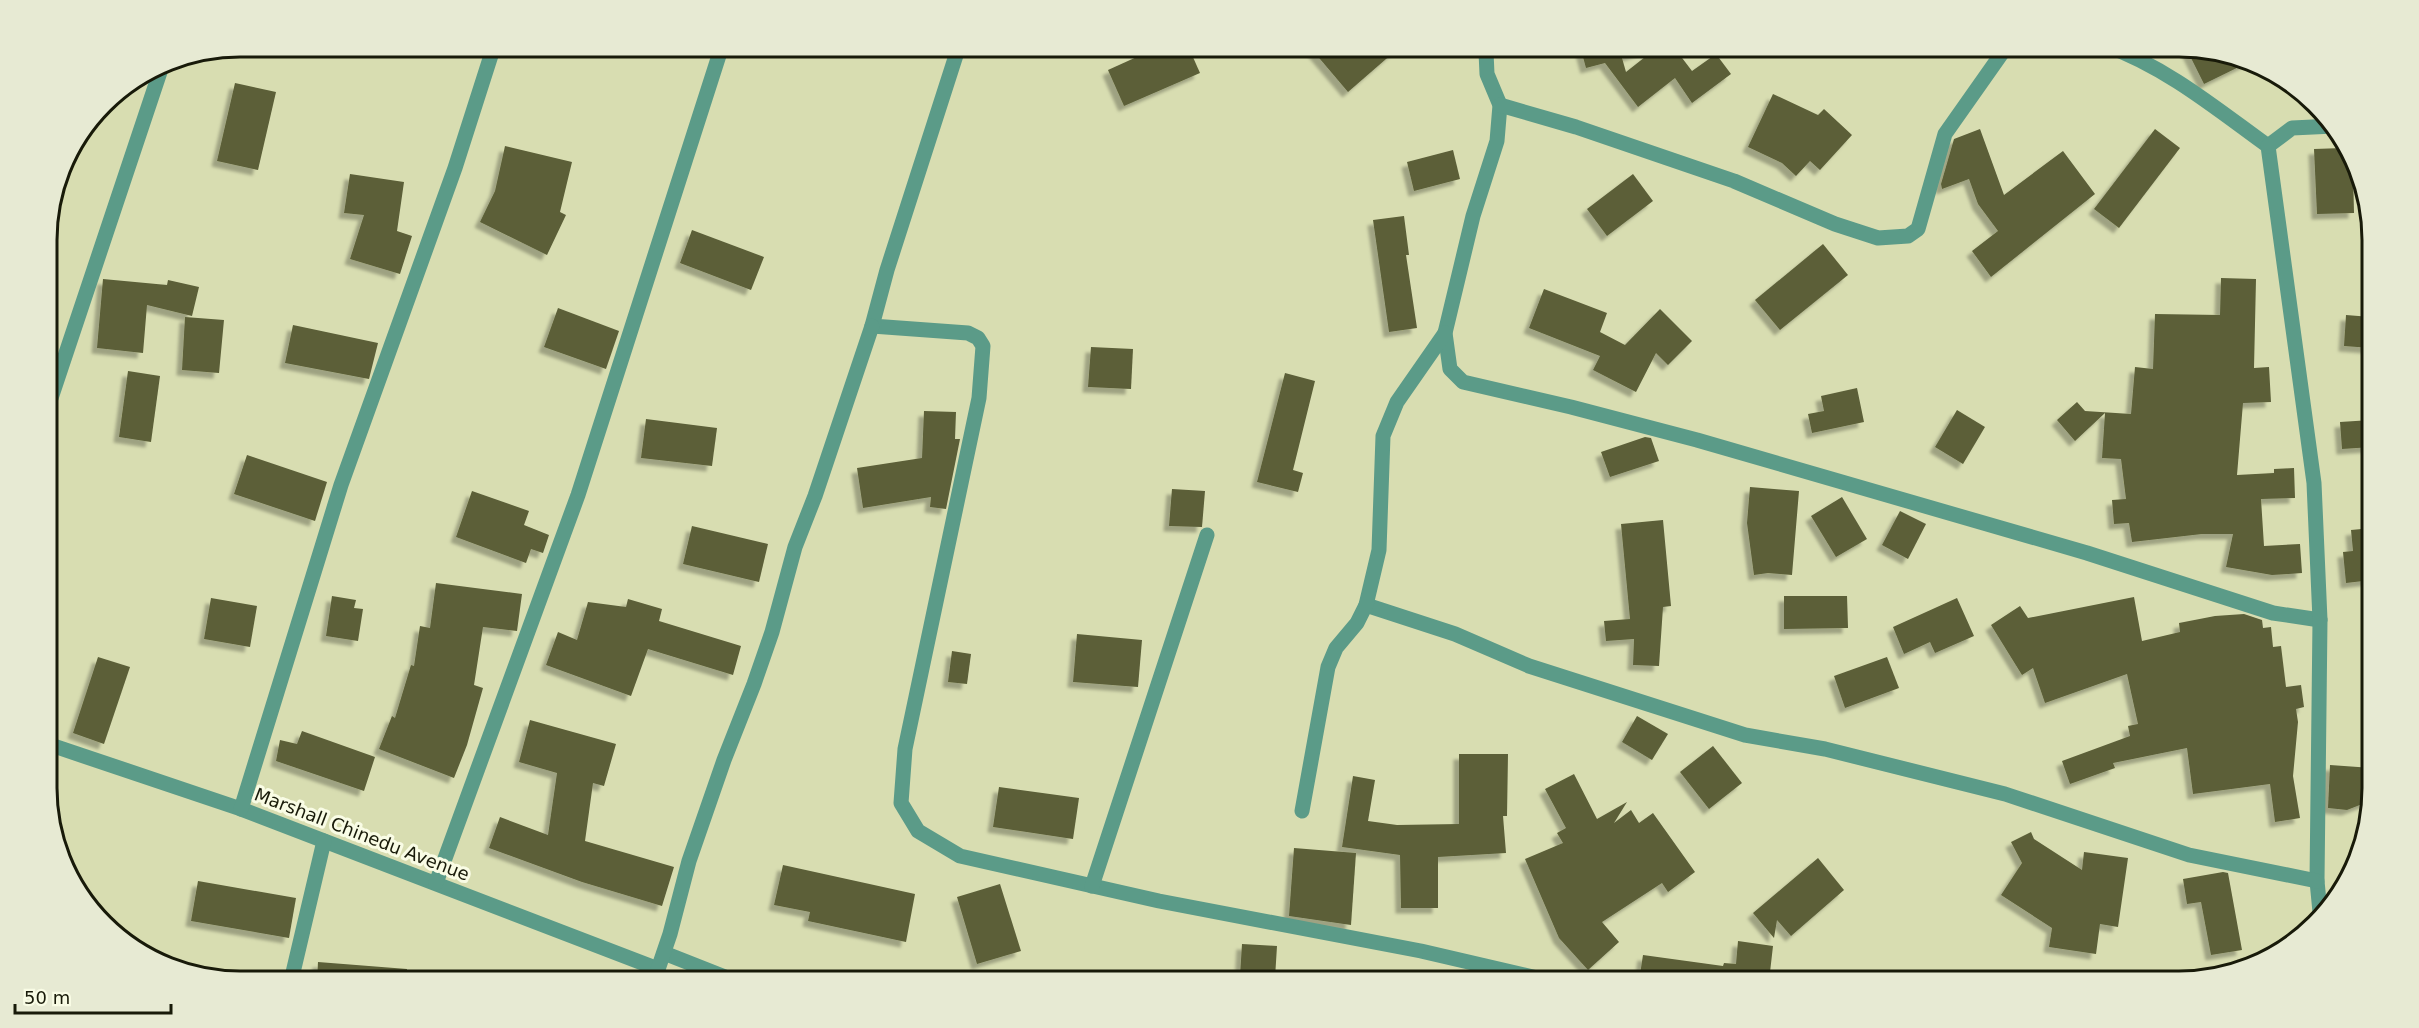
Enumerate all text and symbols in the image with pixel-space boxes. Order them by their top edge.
street label: Marshall Chinedu Avenue [252,783,472,885]
scale bar [15,977,171,1015]
text: 50 m [24,987,70,1008]

